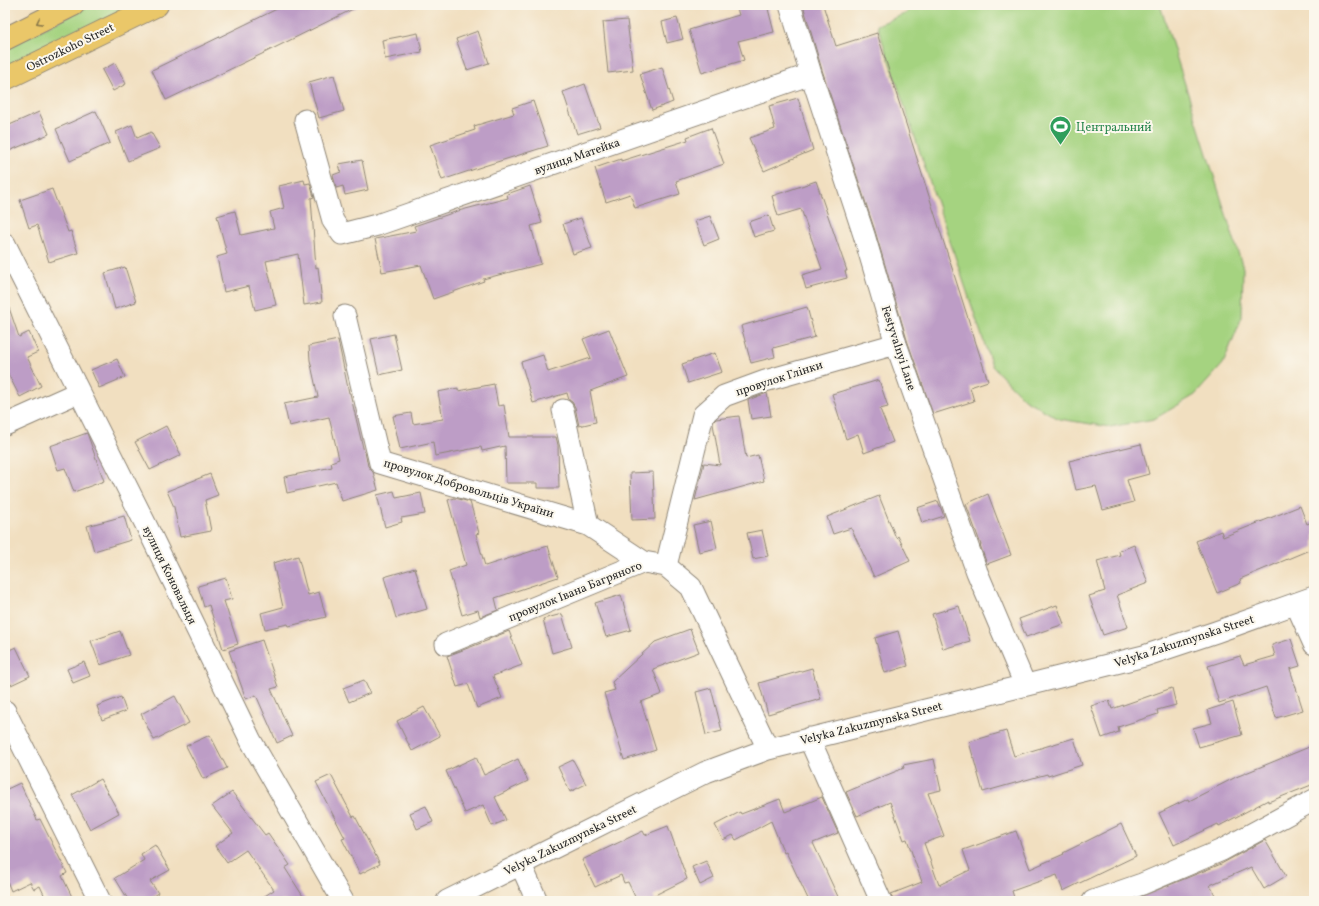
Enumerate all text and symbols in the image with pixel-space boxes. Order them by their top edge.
one-way arrow [36,17,43,25]
street label: Ostrozkoho Street [24,20,117,76]
sports icon: Центральний [1048,114,1074,147]
place label: Центральний [1076,120,1152,136]
street label: вулиця Матейка [532,135,622,179]
street label: Festyvalnyi Lane [877,304,919,393]
street label: провулок Глінки [734,357,825,401]
street label: провулок Добровольців України [382,455,556,523]
street label: вулиця Коновальця [138,524,200,627]
street label: провулок Івана Багряного [506,558,644,626]
street label: Velyka Zakuzmynska Street [1112,612,1256,672]
street label: Velyka Zakuzmynska Street [798,699,944,749]
street label: Velyka Zakuzmynska Street [501,802,640,880]

